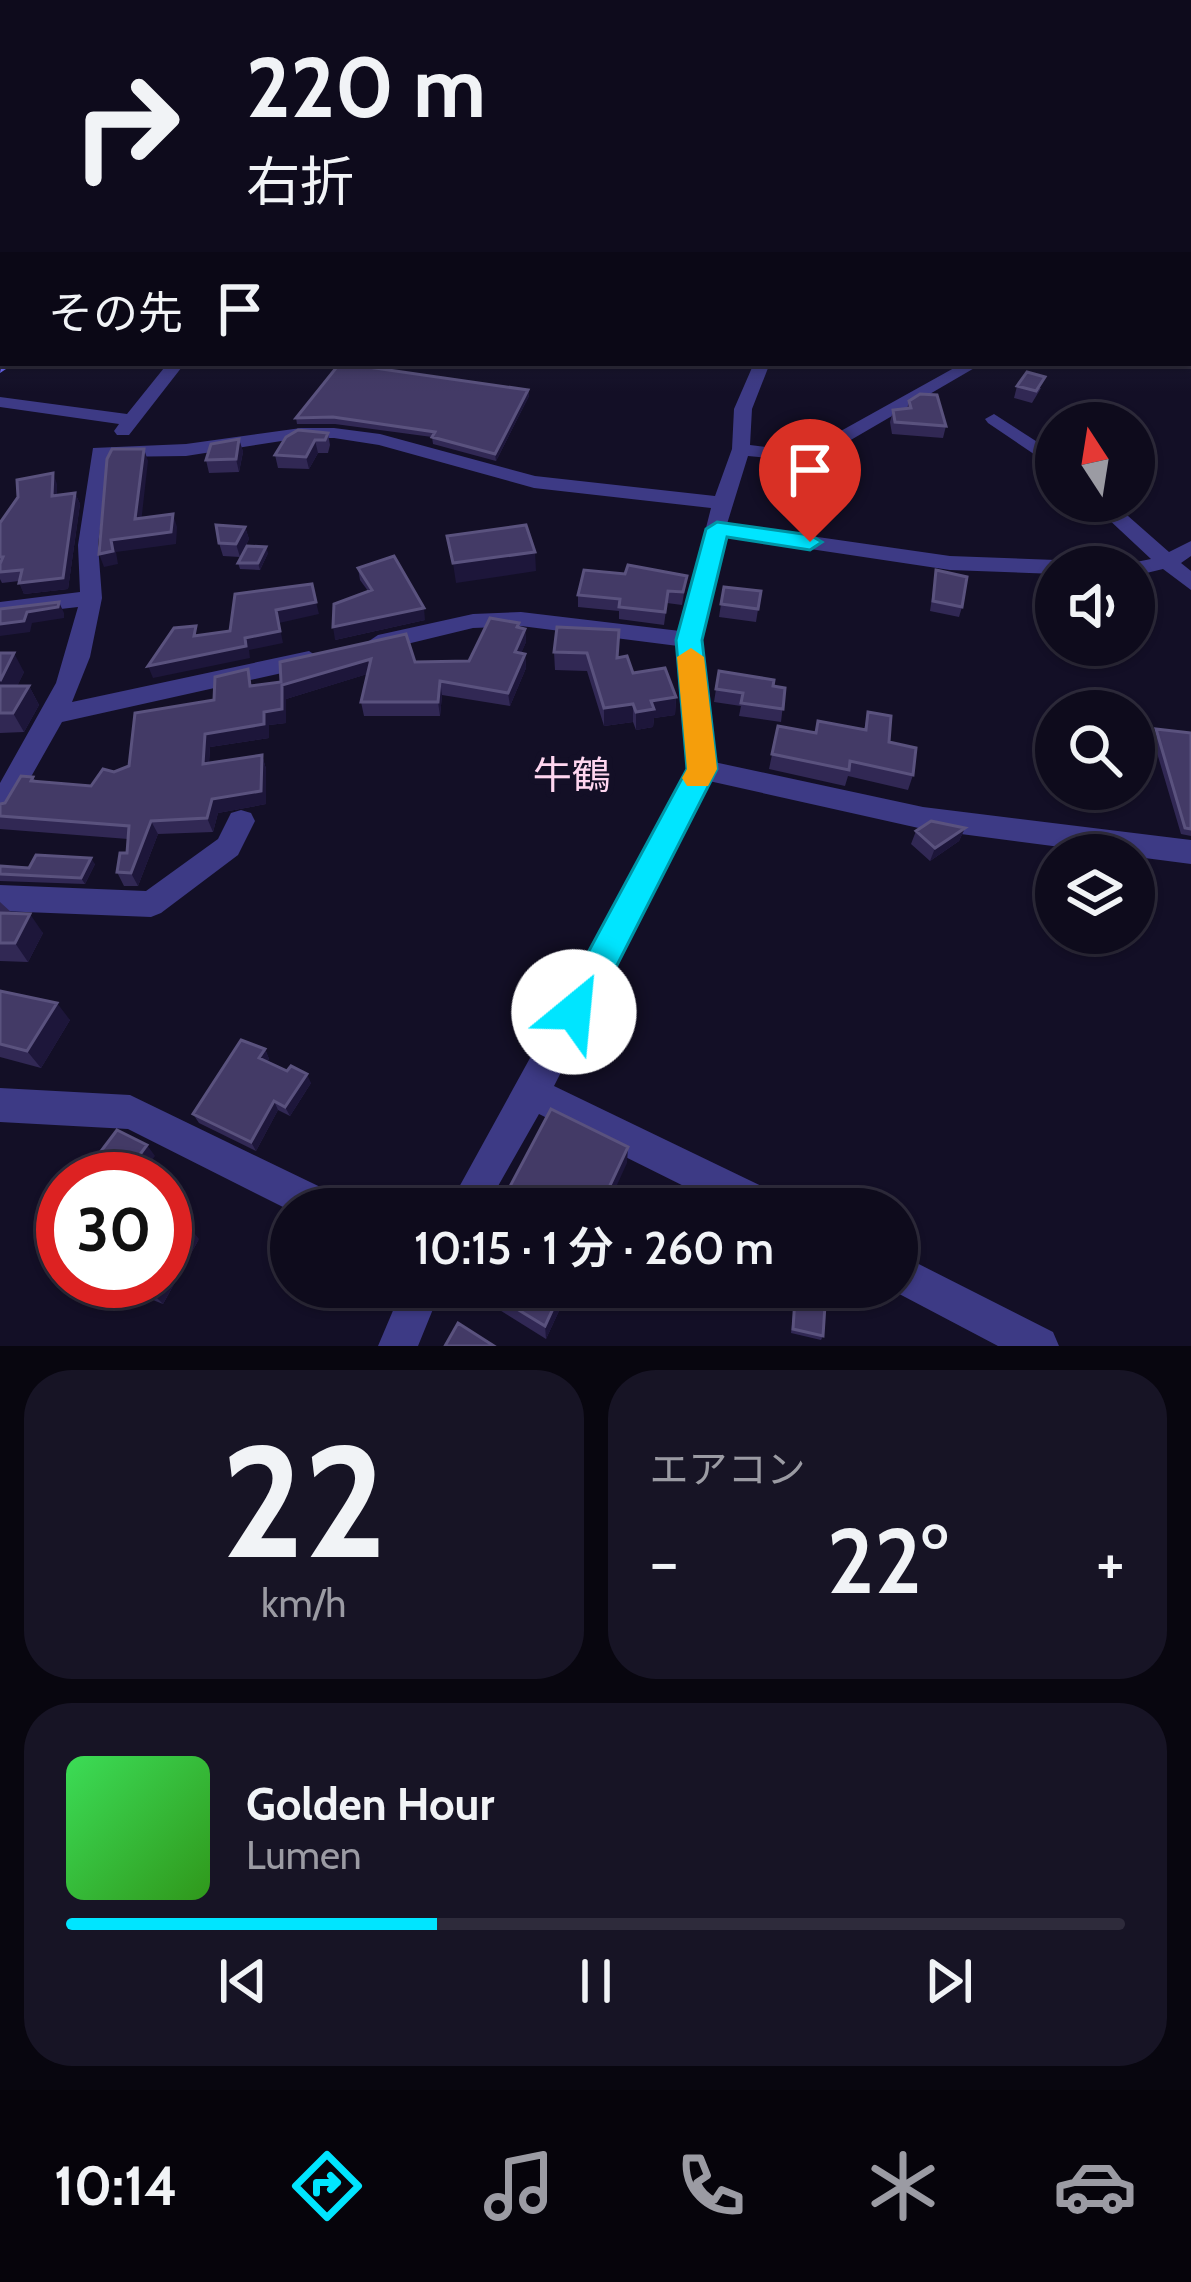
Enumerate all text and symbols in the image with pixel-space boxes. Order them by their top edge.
text: 220 m [246,36,486,138]
icon: right [48,48,204,204]
text: 右折 [246,149,354,215]
icon: arrive [207,276,273,342]
text: その先 [48,286,183,340]
north arrow [1035,402,1155,522]
map controls [1035,402,1155,954]
pin [759,419,861,542]
icon: arrive [777,437,843,503]
button: sound [1035,546,1155,666]
button: search [1035,690,1155,810]
district label: 牛鶴 [533,751,611,799]
button: layers [1035,834,1155,954]
position arrow [511,949,637,1075]
speed limit sign: 30 [36,1152,192,1308]
text: 10:15 · 1 分 · 260 m [414,1221,774,1275]
text: 22 [221,1406,386,1596]
text: エアコン [650,1445,806,1493]
text: 22° [827,1506,948,1616]
text: − [650,1521,679,1602]
text: + [1096,1521,1125,1602]
text: km/h [261,1579,346,1627]
text: Golden Hour [246,1777,494,1831]
text: Lumen [246,1831,362,1879]
icon: previous [210,1948,276,2014]
icon: pause [563,1948,629,2014]
icon: next [916,1948,982,2014]
icon: directions [285,2144,369,2228]
icon: music [477,2144,561,2228]
icon: phone [669,2144,753,2228]
icon: climate [861,2144,945,2228]
icon: car [1053,2144,1137,2228]
text: 10:14 [54,2153,177,2219]

